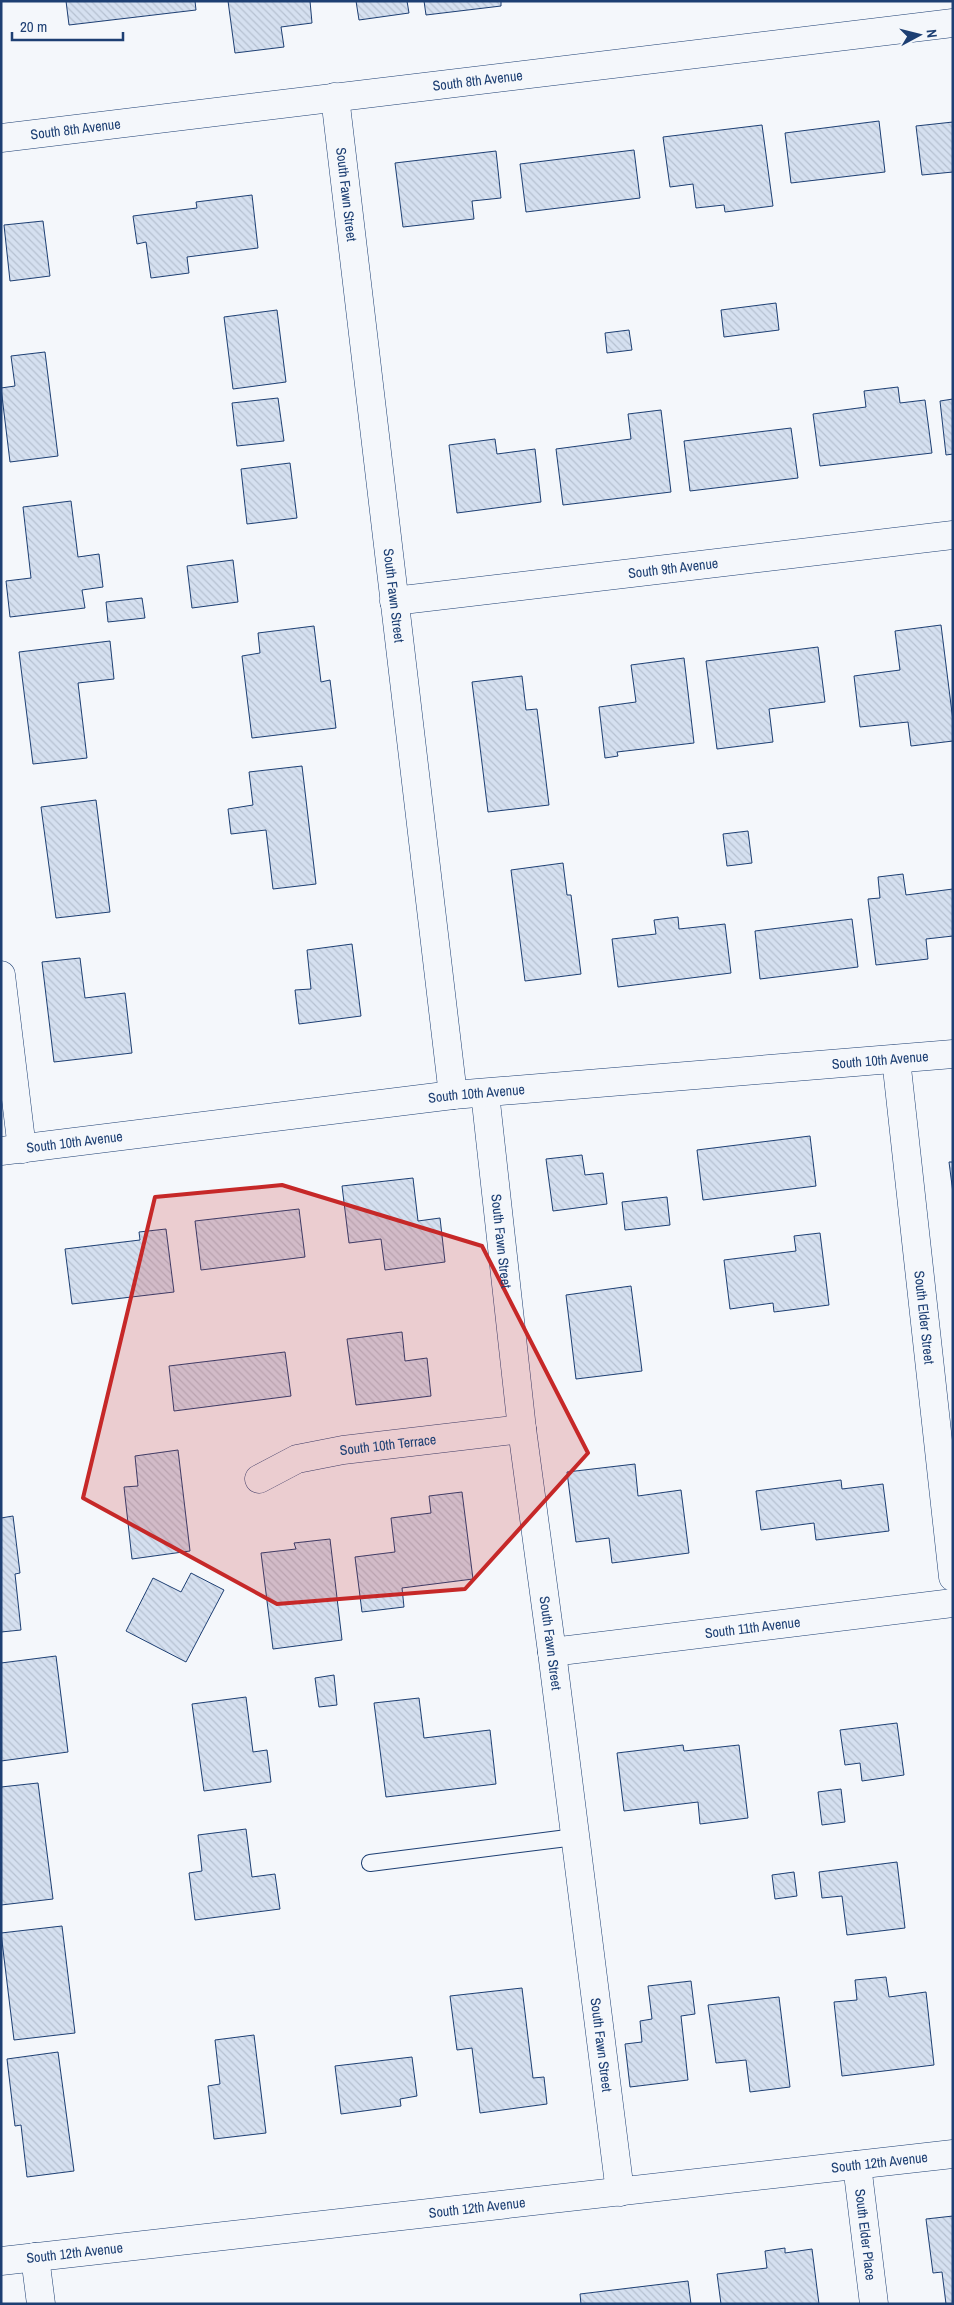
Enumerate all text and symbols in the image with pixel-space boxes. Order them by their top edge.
scale bar [12,10,124,42]
north arrow [894,10,944,60]
text: 20 m [20,16,47,37]
text: N [922,28,941,39]
street label: South 8th Avenue [431,66,524,95]
street label: South 8th Avenue [29,115,122,143]
street label: South Fawn Street [332,146,361,242]
street label: South Fawn Street [379,547,408,644]
street label: South 9th Avenue [627,554,719,582]
street label: South 10th Avenue [831,1047,929,1073]
street label: South 10th Avenue [427,1080,526,1107]
street label: South 10th Avenue [25,1127,124,1157]
street label: South Fawn Street [487,1193,515,1289]
street label: South Elder Street [910,1270,939,1365]
street label: South 10th Terrace [339,1430,437,1459]
street label: South Fawn Street [536,1595,566,1691]
street label: South 11th Avenue [704,1613,801,1642]
street label: South Fawn Street [587,1997,616,2093]
street label: South 12th Avenue [830,2148,929,2177]
street label: South Elder Place [851,2188,880,2281]
street label: South 12th Avenue [428,2193,526,2222]
street label: South 12th Avenue [25,2238,124,2267]

